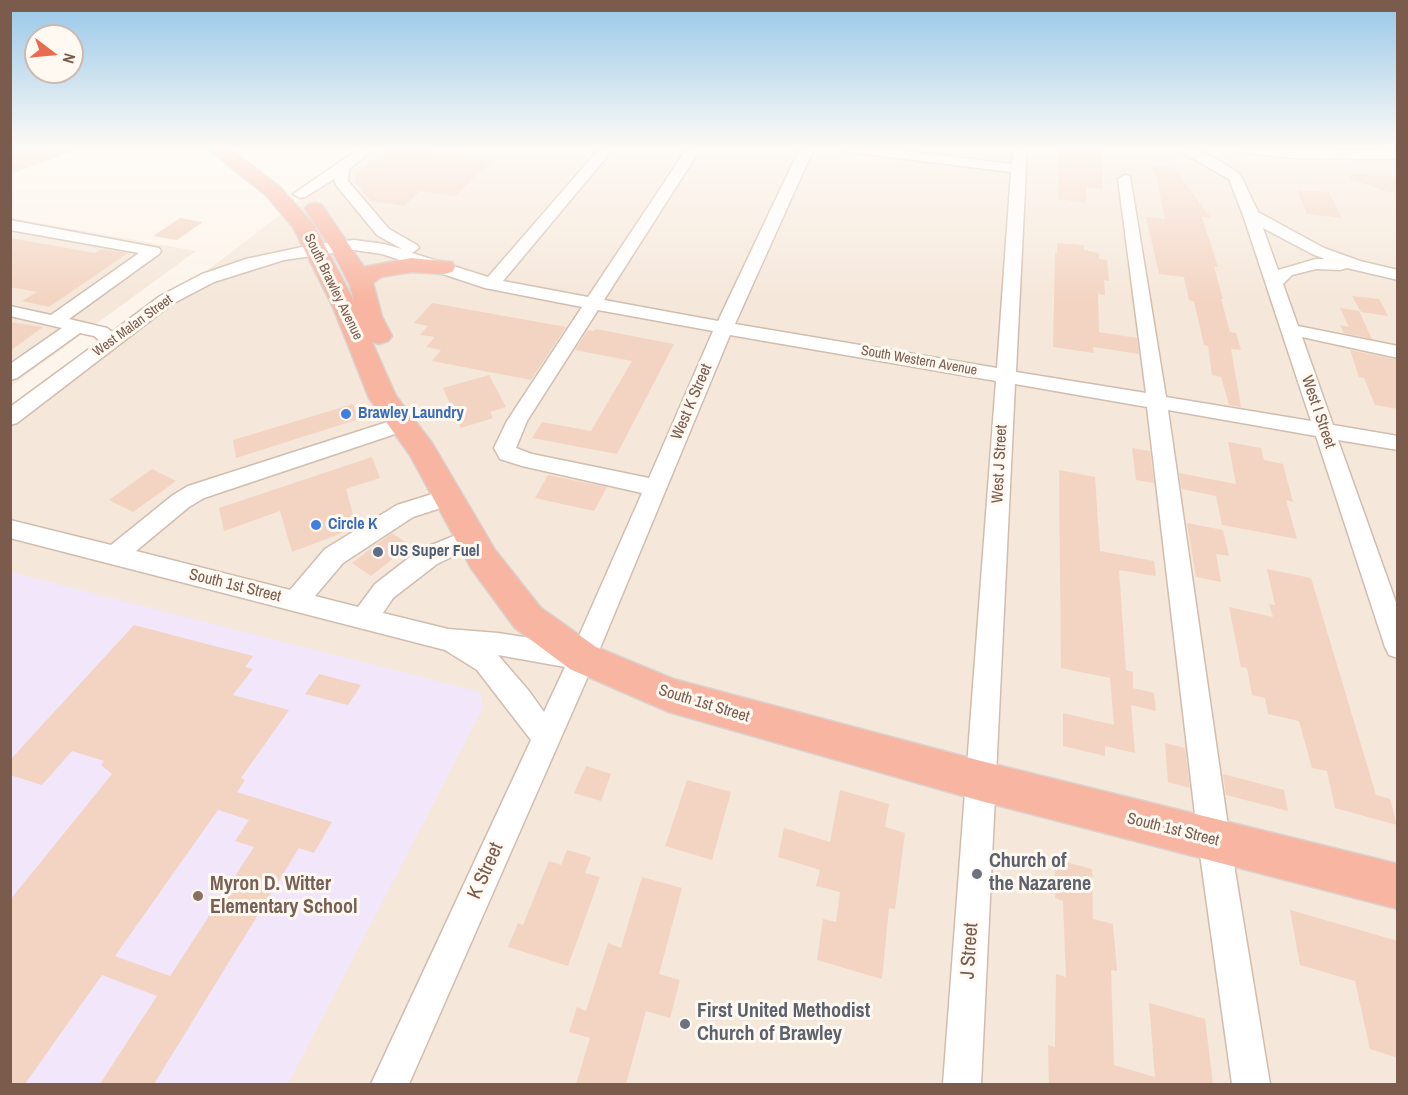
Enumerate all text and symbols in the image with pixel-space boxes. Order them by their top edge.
north arrow [24,24,84,84]
text: N [58,51,81,66]
street label: South Brawley Avenue [300,231,366,343]
street label: West Malan Street [90,292,176,360]
street label: South Western Avenue [860,343,978,379]
street label: West K Street [667,361,717,443]
street label: West I Street [1297,373,1339,451]
place label: Brawley Laundry [358,404,464,424]
marker: Brawley Laundry [339,407,353,421]
street label: West J Street [988,424,1012,504]
place label: Circle K [328,515,378,535]
marker: Circle K [309,518,323,532]
place label: US Super Fuel [390,542,480,562]
marker: US Super Fuel [371,545,385,559]
street label: South 1st Street [187,565,283,607]
street label: South 1st Street [656,681,752,727]
street label: South 1st Street [1125,809,1221,851]
street label: K Street [463,839,509,903]
place label: Church of the Nazarene [989,850,1091,897]
marker: Church of the Nazarene [970,867,984,881]
place label: Myron D. Witter Elementary School [210,873,358,920]
marker: Myron D. Witter Elementary School [191,889,205,903]
street label: J Street [956,922,984,980]
place label: First United Methodist Church of Brawley [697,1000,870,1047]
marker: First United Methodist Church of Brawley [678,1017,692,1031]

